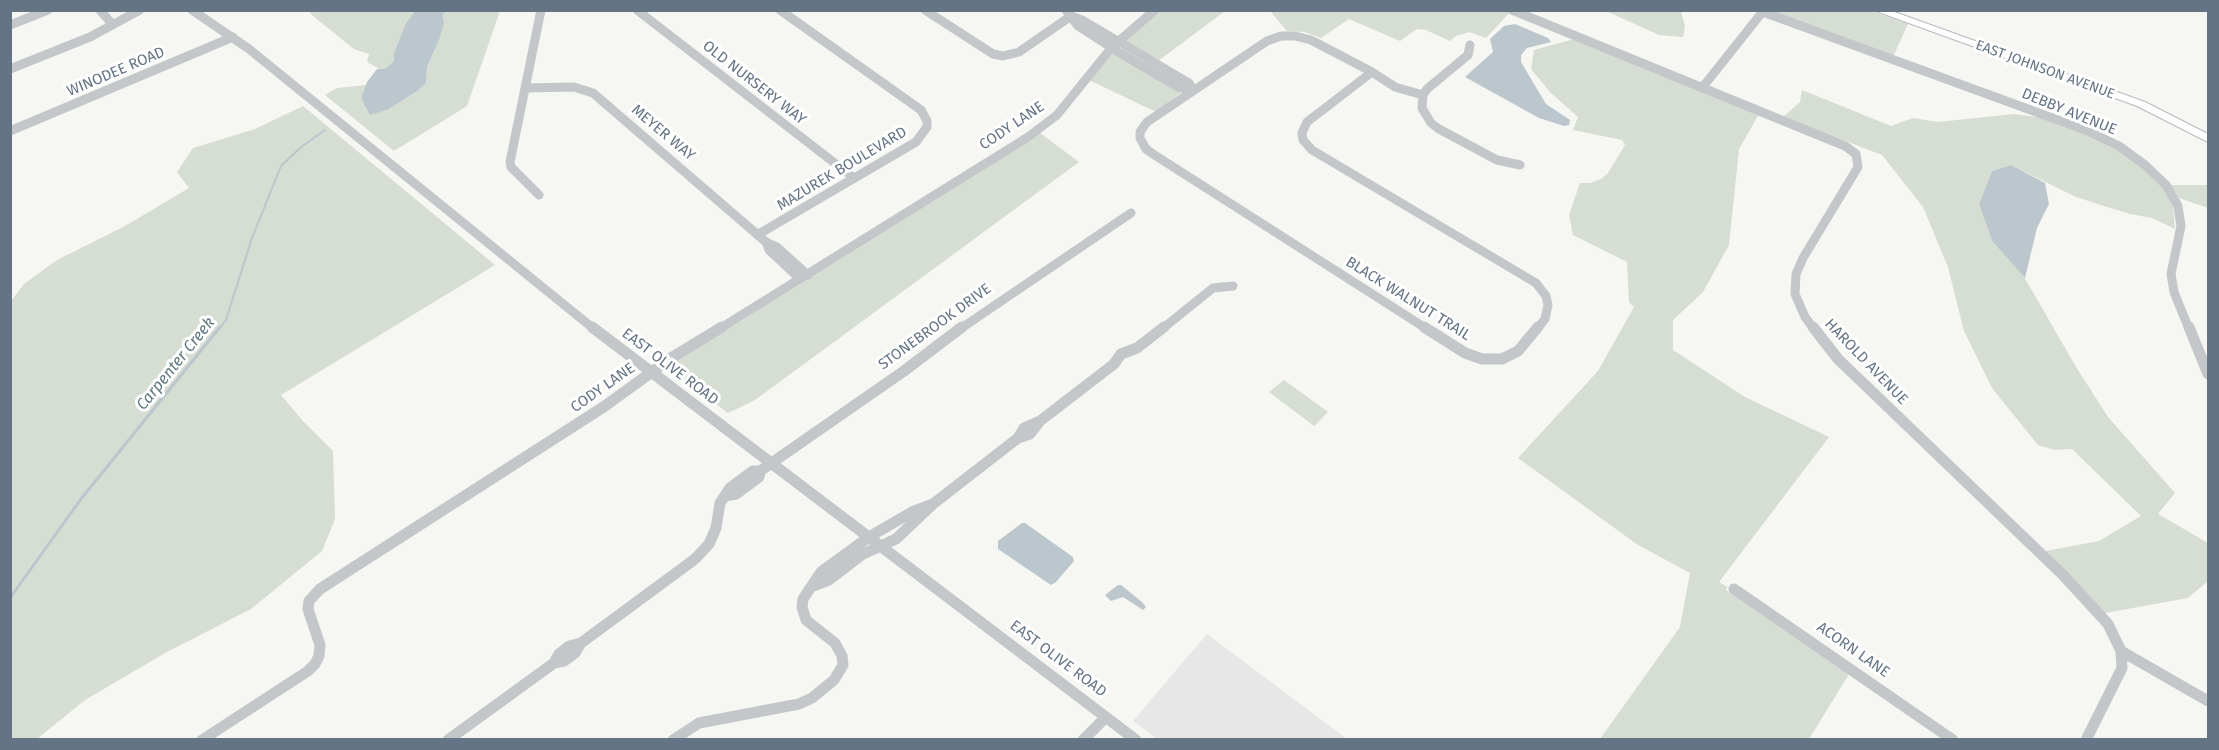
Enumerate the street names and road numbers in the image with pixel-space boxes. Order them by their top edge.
street label: OLD NURSERY WAY [699,37,809,129]
street label: EAST JOHNSON AVENUE [1973,37,2117,103]
street label: WINODEE ROAD [64,43,168,101]
street label: DEBBY AVENUE [2019,85,2119,139]
street label: CODY LANE [976,98,1048,154]
street label: MEYER WAY [628,101,698,165]
street label: MAZUREK BOULEVARD [774,123,910,215]
street label: BLACK WALNUT TRAIL [1342,253,1474,345]
street label: STONEBROOK DRIVE [875,280,995,374]
street label: HAROLD AVENUE [1821,315,1911,409]
street label: EAST OLIVE ROAD [618,325,722,409]
street label: CODY LANE [567,359,639,417]
street label: EAST OLIVE ROAD [1006,617,1110,701]
street label: ACORN LANE [1813,618,1893,682]

